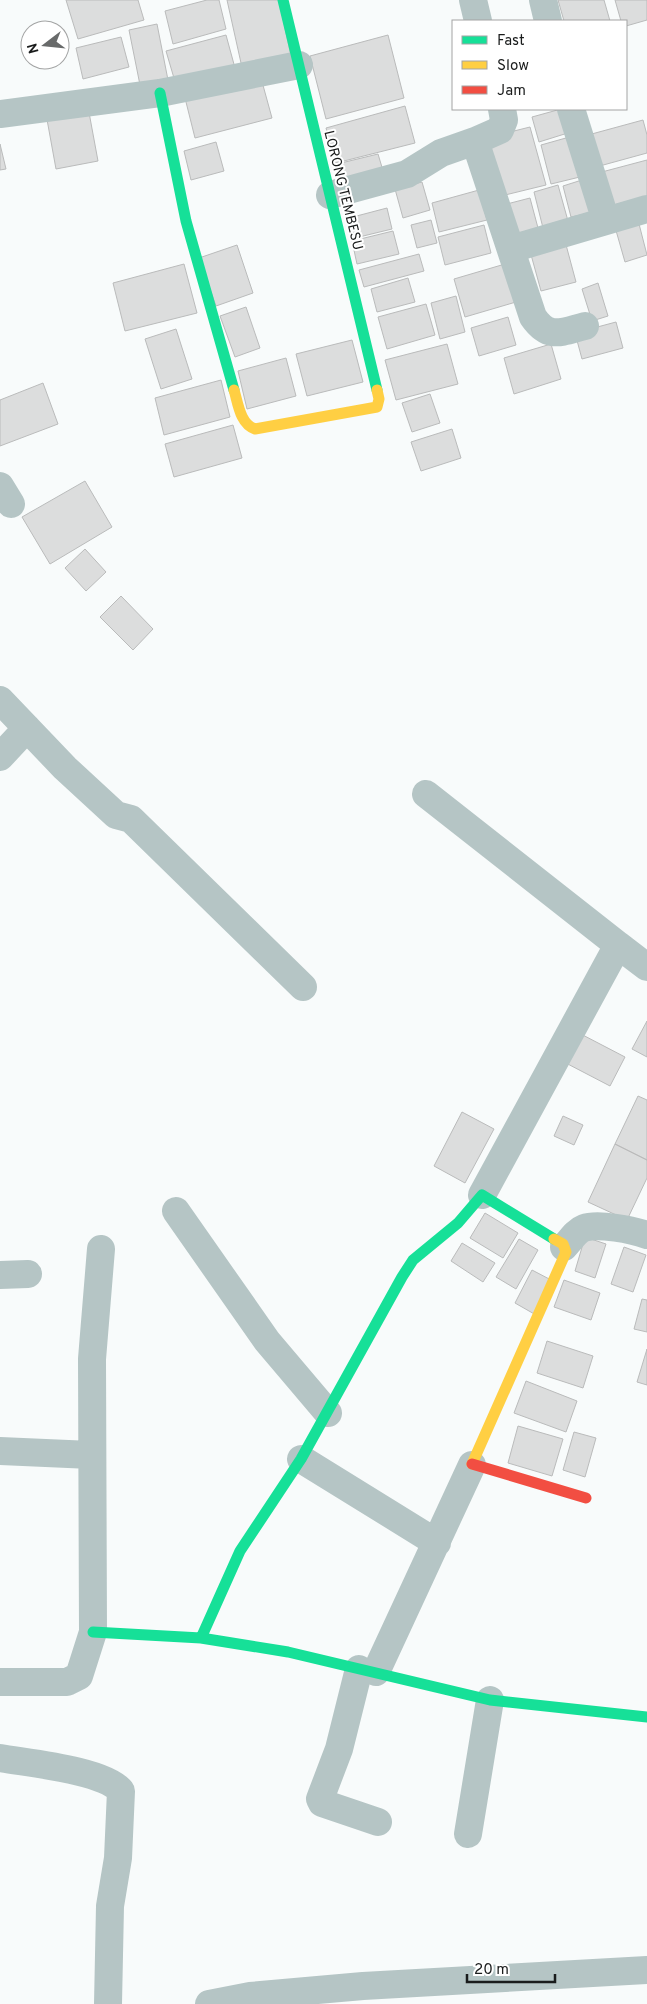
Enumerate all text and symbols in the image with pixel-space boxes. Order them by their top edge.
north arrow [20,20,70,70]
legend [452,20,627,110]
text: Fast [497,32,525,51]
text: N [24,41,44,55]
text: Slow [497,57,529,76]
text: Jam [497,82,526,101]
street label: LORONG TEMBESU [319,129,366,252]
scale bar [467,1952,554,1984]
text: 20 m [474,1961,509,1980]

